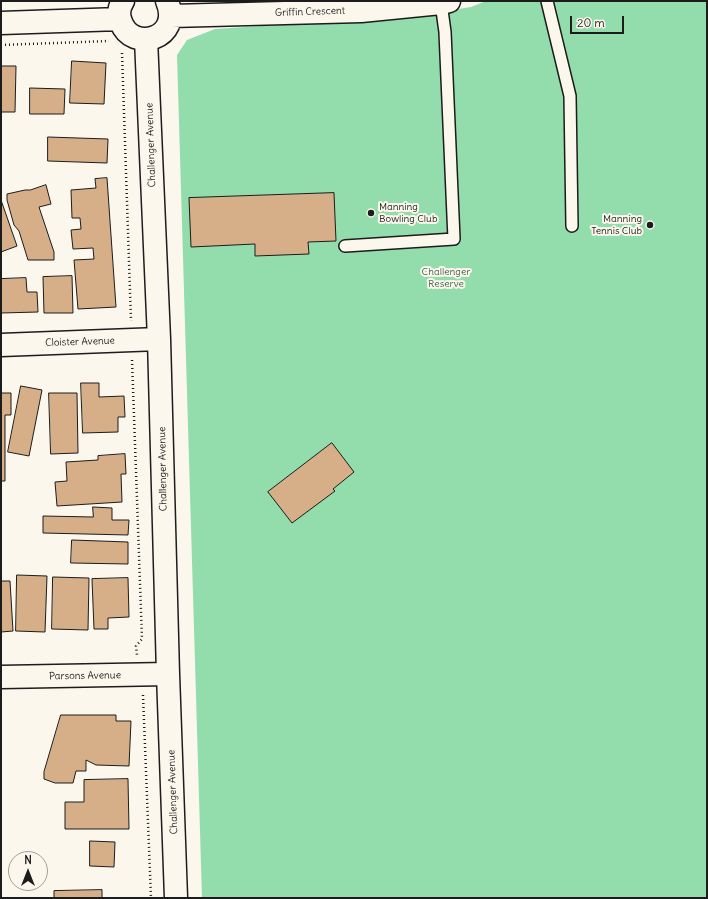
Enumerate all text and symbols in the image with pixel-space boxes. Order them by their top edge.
street label: Griffin Crescent [275,5,345,19]
scale bar [572,8,626,34]
text: 20 m [577,15,605,30]
street label: Challenger Avenue [144,102,158,188]
place label: Manning Bowling Club [379,201,437,224]
marker: Manning Bowling Club [366,208,376,218]
place label: Manning Tennis Club [591,213,642,236]
marker: Manning Tennis Club [645,220,655,230]
park label: Challenger Reserve [422,266,470,290]
street label: Cloister Avenue [45,335,115,349]
street label: Challenger Avenue [156,427,170,511]
street label: Parsons Avenue [49,669,121,683]
street label: Challenger Avenue [166,749,180,835]
north arrow [8,851,48,891]
text: N [24,853,32,867]

